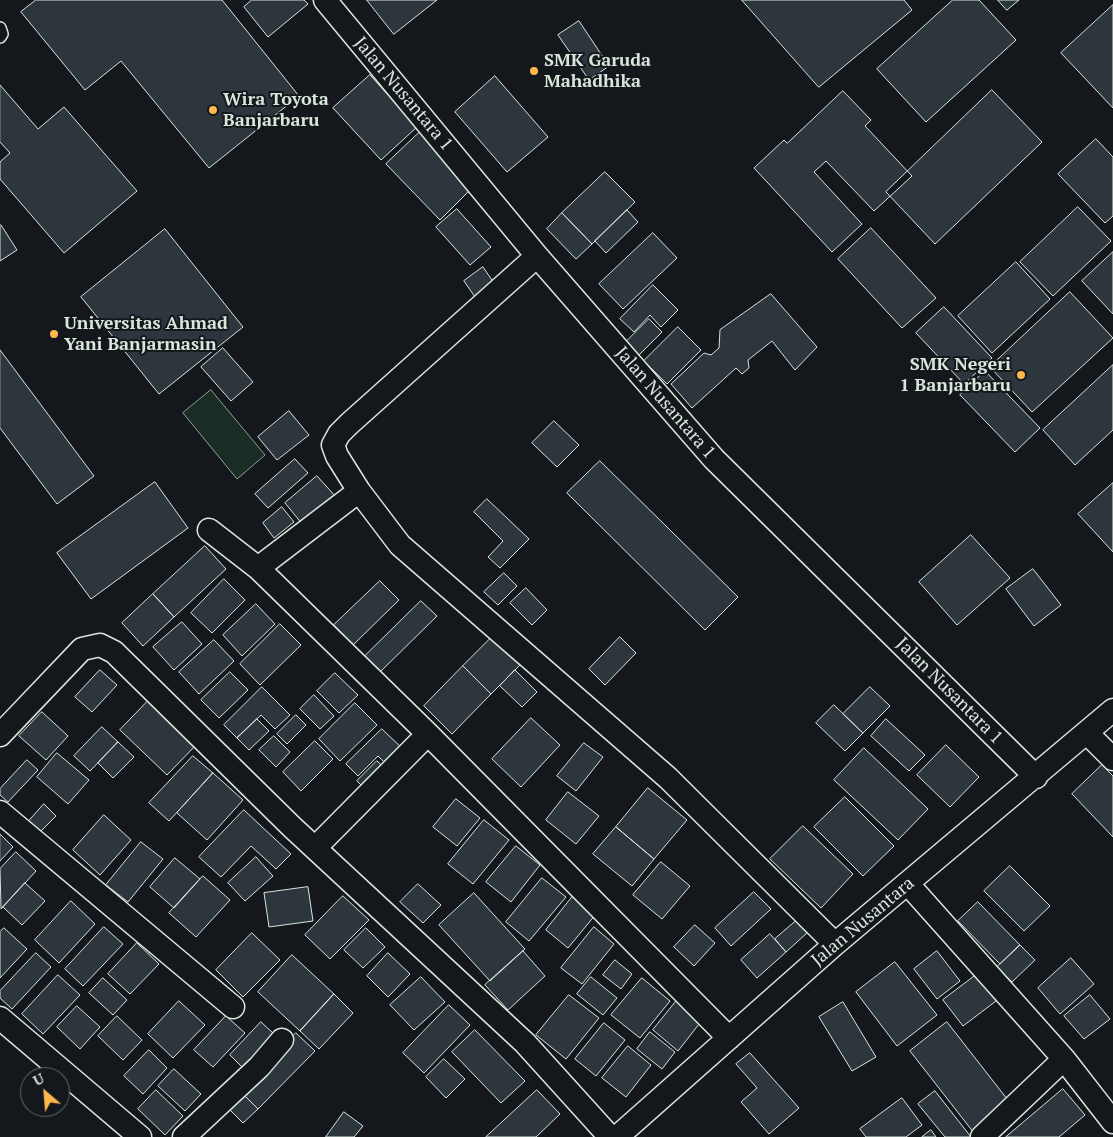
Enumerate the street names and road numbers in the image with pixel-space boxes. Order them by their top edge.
street label: Jalan Nusantara 1 [349,33,457,155]
street label: Jalan Nusantara 1 [610,342,720,464]
street label: Jalan Nusantara 1 [891,633,1007,749]
street label: Jalan Nusantara [807,873,919,971]

